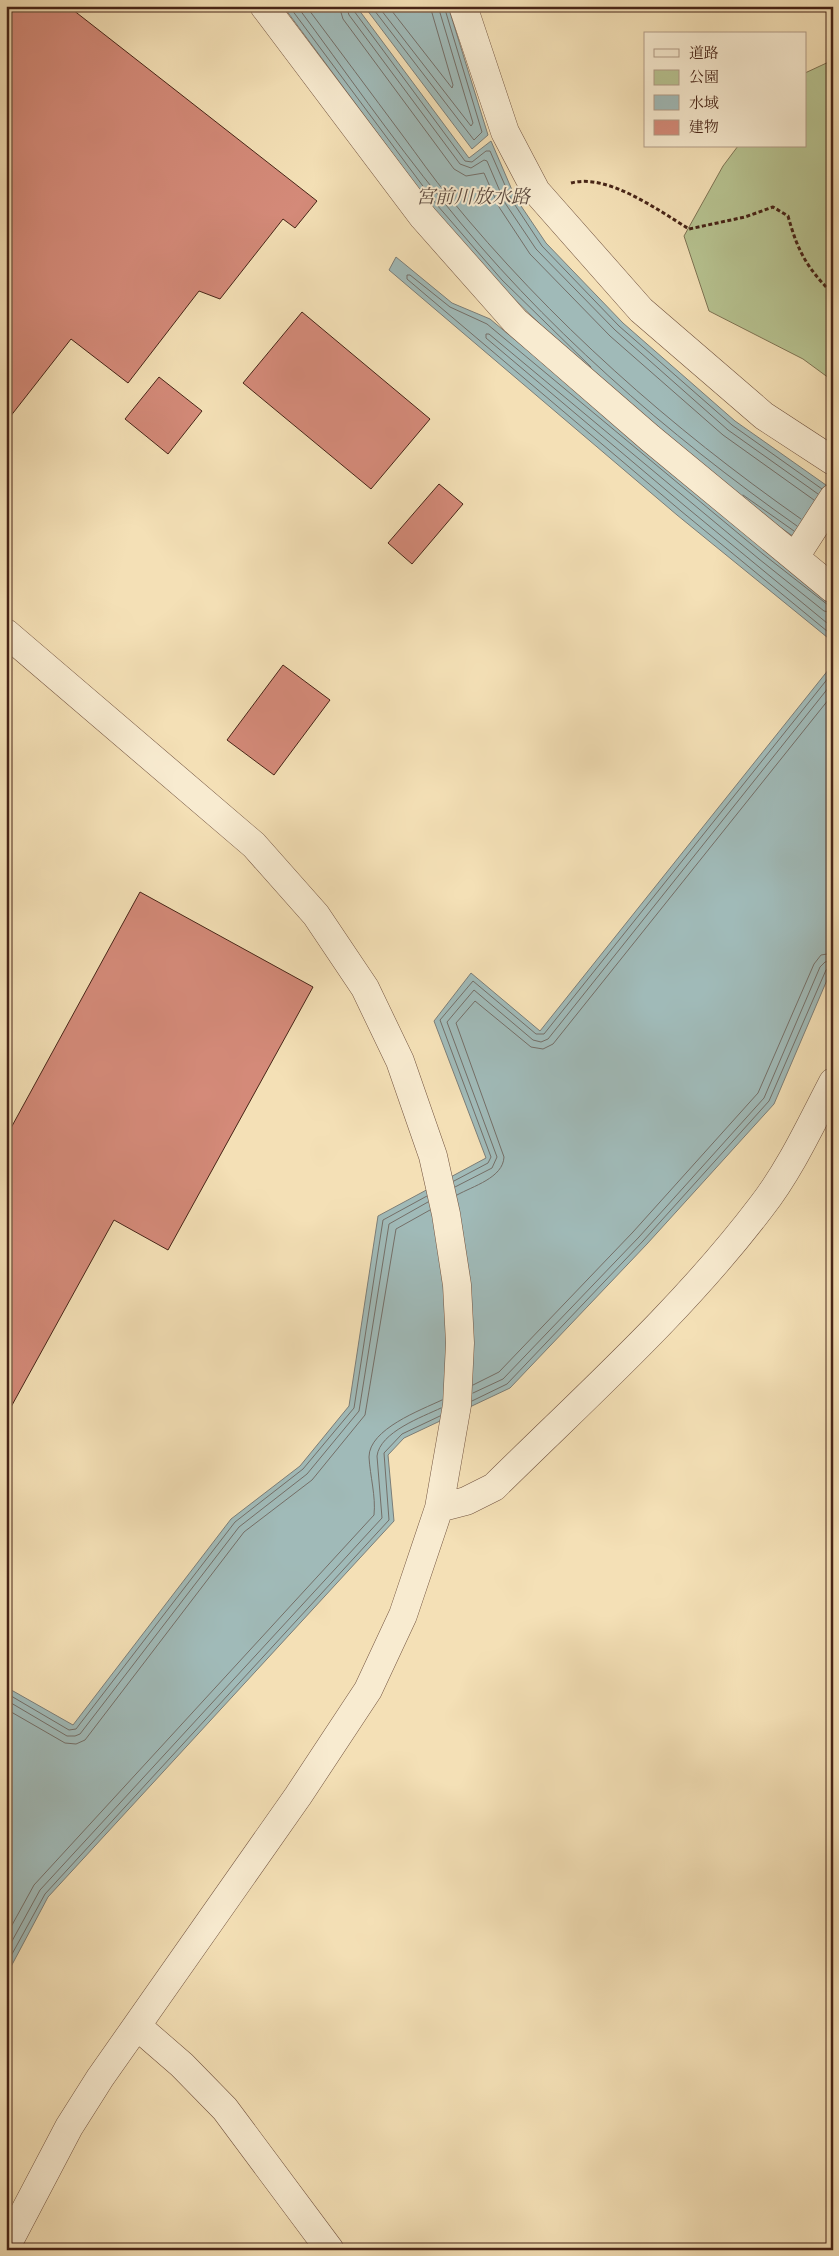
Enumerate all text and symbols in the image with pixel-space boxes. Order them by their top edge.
legend [644,32,806,148]
text: 道路 [689,44,719,62]
text: 公園 [689,68,719,86]
text: 水域 [689,94,719,112]
text: 建物 [689,118,719,136]
water label: 宮前川放水路 [416,185,532,208]

